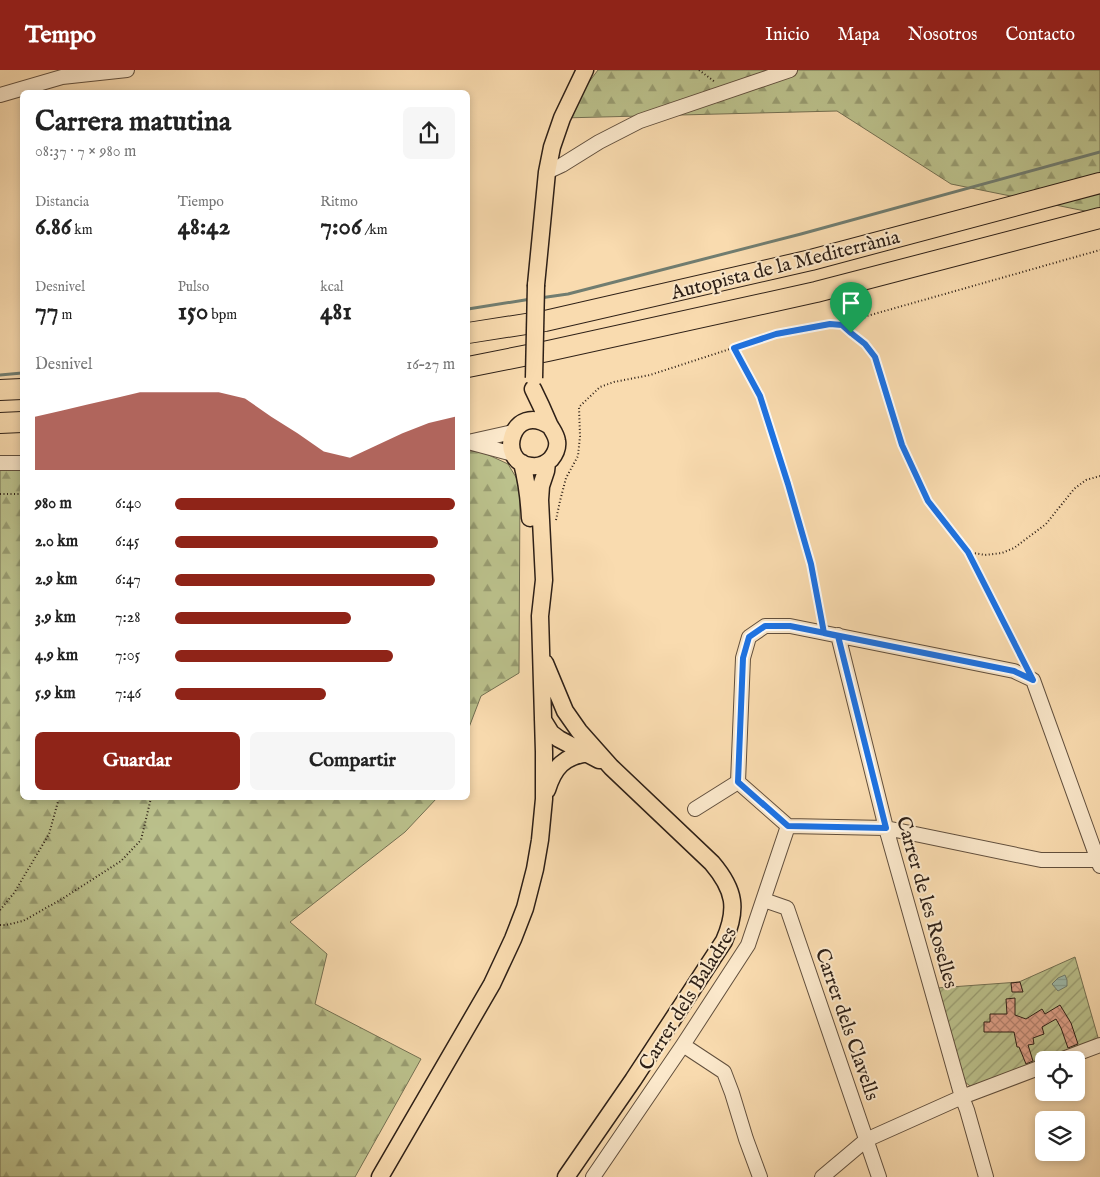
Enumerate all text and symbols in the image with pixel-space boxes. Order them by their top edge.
text: Tempo [25,20,96,51]
text: Inicio [765,24,810,47]
text: Mapa [838,24,880,47]
text: Nosotros [908,24,977,47]
text: Contacto [1005,24,1075,47]
text: Carrera matutina [35,105,231,140]
button: share [403,107,455,159]
text: 08:37 · 7 × 980 m [35,142,136,162]
text: Distancia [35,193,89,211]
text: Tiempo [178,193,224,211]
text: Ritmo [320,193,358,211]
text: 6.86 [35,211,71,243]
text: 48:42 [178,211,230,243]
text: 7:06 [320,211,361,243]
text: km [71,221,93,239]
text: /km [361,221,388,239]
street label: Autopista de la Mediterrània [667,225,903,306]
text: Desnivel [35,278,85,296]
text: Pulso [178,278,209,296]
text: kcal [320,278,344,296]
pin [830,282,872,333]
icon: arrive [837,289,865,317]
text: 77 [35,296,58,328]
text: 150 [178,296,208,328]
text: 481 [320,296,352,328]
text: m [58,306,72,324]
text: bpm [208,306,237,324]
text: Desnivel [35,355,92,375]
text: 16–27 m [406,355,455,375]
text: 980 m [35,494,72,514]
text: 6:40 [115,494,142,514]
text: 2.0 km [35,532,78,552]
text: 6:45 [115,532,140,552]
text: 2.9 km [35,570,77,590]
text: 6:47 [115,570,141,590]
text: 3.9 km [35,608,76,628]
text: 7:28 [115,608,140,628]
text: 4.9 km [35,646,78,666]
text: 7:05 [115,646,140,666]
text: 5.9 km [35,684,76,704]
text: 7:46 [115,684,141,704]
button: Guardar [35,732,240,790]
button: Compartir [250,732,455,790]
street label: Carrer de les Roselles [890,813,963,991]
street label: Carrer dels Baladres [634,922,743,1076]
street label: Carrer dels Clavells [809,945,884,1104]
map controls [1035,1051,1085,1161]
button: locate [1035,1051,1085,1101]
button: layers [1035,1111,1085,1161]

